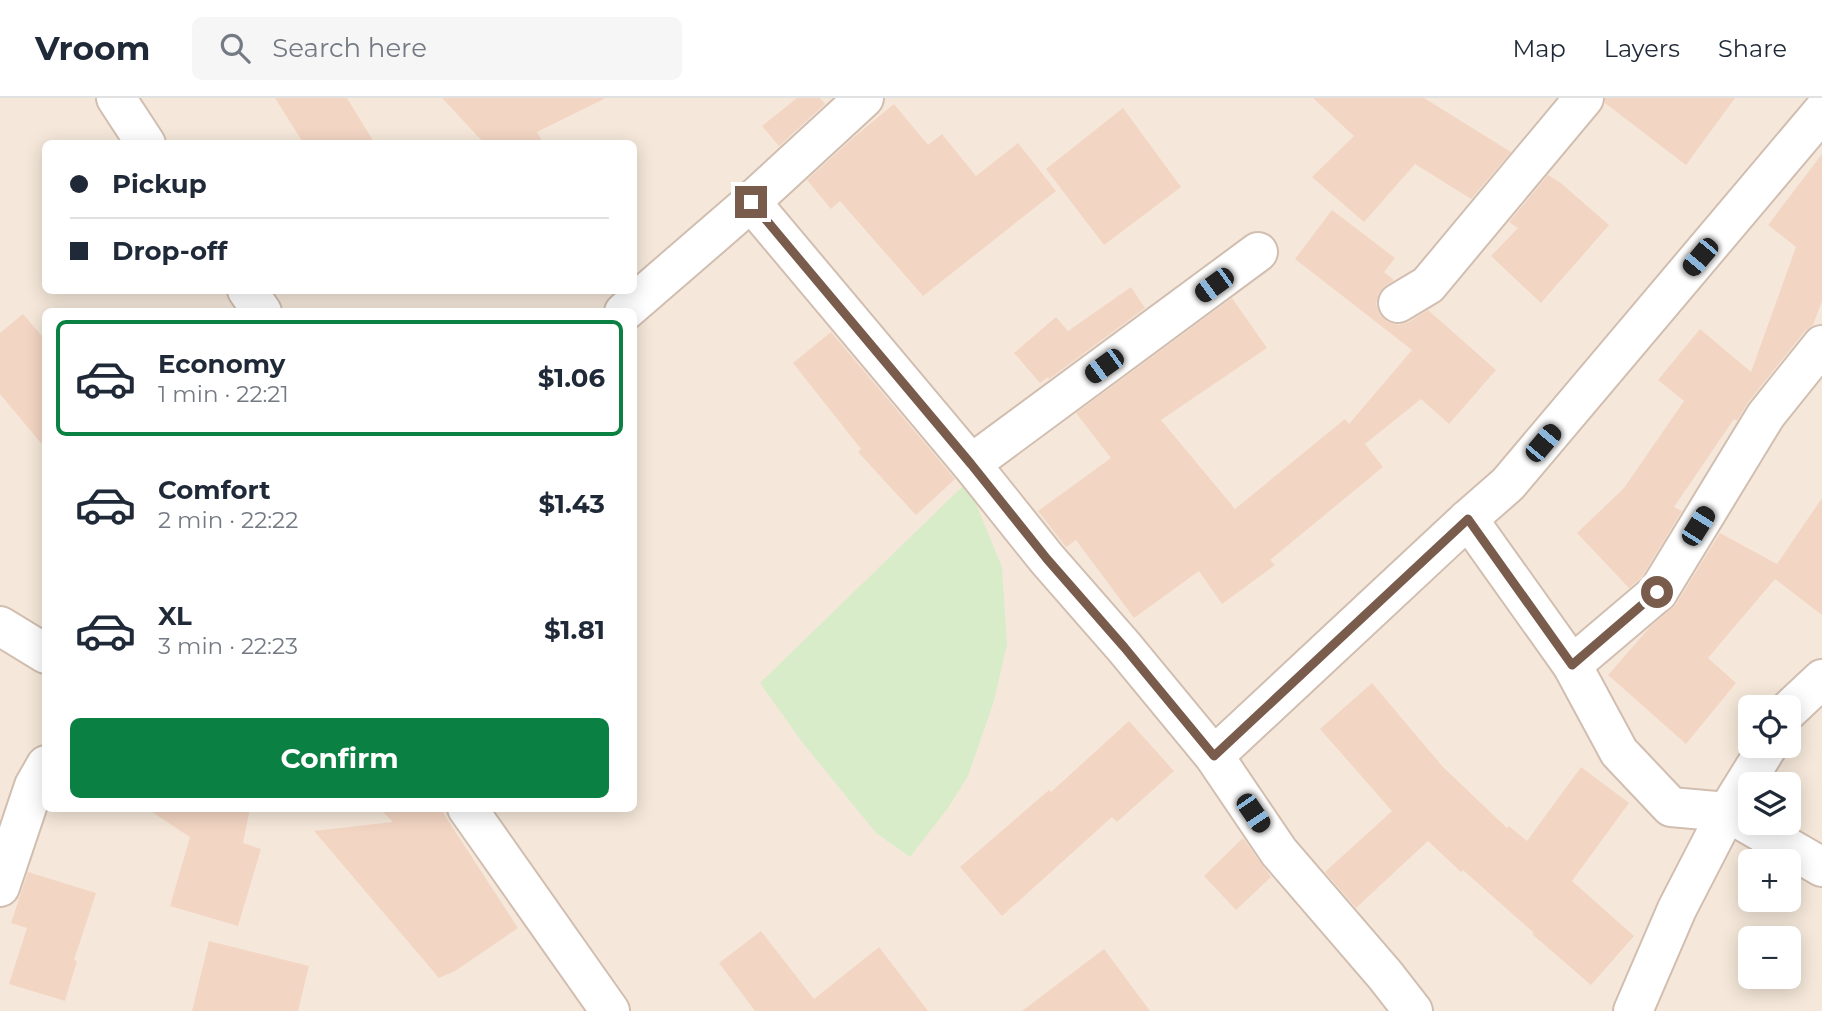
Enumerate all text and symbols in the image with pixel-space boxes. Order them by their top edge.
search box [192,17,682,80]
text: Vroom [35,28,150,68]
icon: search [216,29,254,67]
text: Search here [272,32,427,64]
text: Map [1512,34,1566,63]
text: Layers [1604,34,1680,63]
text: Share [1718,34,1787,63]
text: Pickup [112,168,207,200]
route end [735,186,767,218]
car [1679,234,1722,280]
text: Drop-off [112,235,227,267]
car [1191,264,1238,306]
car [1081,345,1128,387]
icon: car [74,347,137,410]
text: Economy [158,348,285,380]
text: $1.06 [538,362,605,394]
text: 1 min · 22:21 [158,380,289,408]
car [1522,420,1565,466]
icon: car [74,473,137,536]
text: Comfort [158,474,270,506]
text: $1.43 [539,488,605,520]
car [1678,503,1719,549]
text: 2 min · 22:22 [158,506,298,534]
route start [1641,576,1673,608]
icon: car [74,599,137,662]
text: XL [158,600,192,632]
text: $1.81 [544,614,605,646]
text: 3 min · 22:23 [158,632,298,660]
map controls [1738,695,1801,989]
button: locate [1738,695,1801,758]
button: Confirm [70,718,609,798]
button: layers [1738,772,1801,835]
car [1233,790,1274,836]
button: + [1738,849,1801,912]
button: − [1738,926,1801,989]

